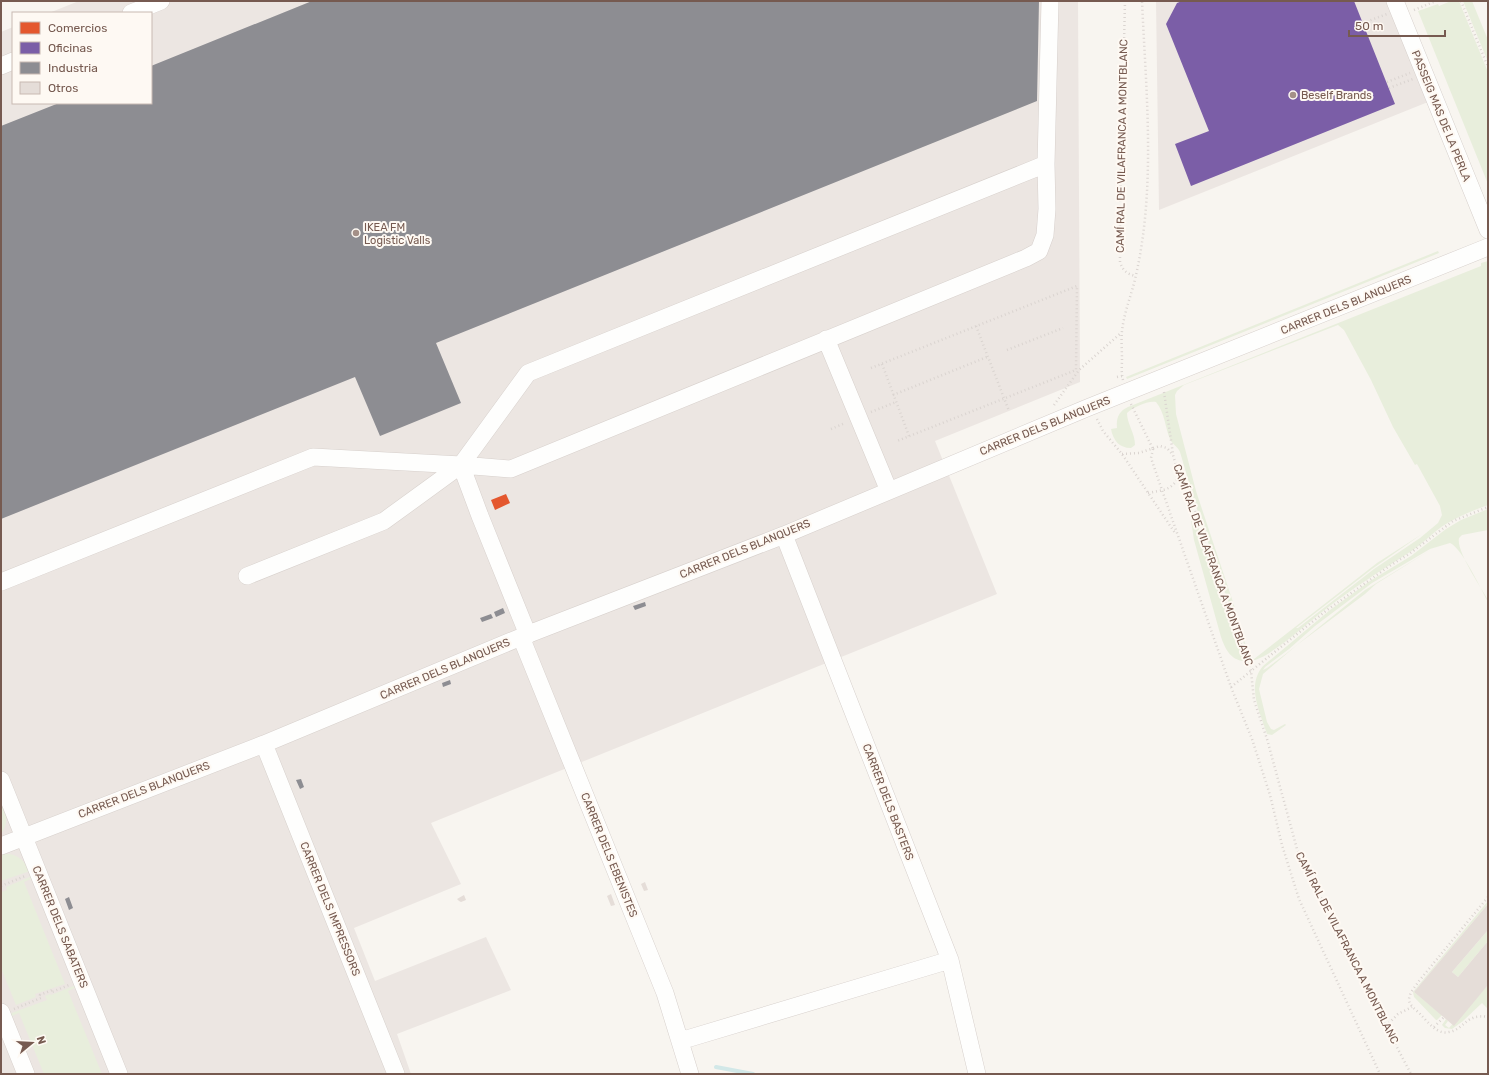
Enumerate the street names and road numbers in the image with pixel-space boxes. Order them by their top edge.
street label: CAMÍ RAL DE VILAFRANCA A MONTBLANC [1114,39,1130,253]
street label: PASSEIG MAS DE LA PERLA [1409,48,1474,184]
street label: CARRER DELS BLANQUERS [1279,273,1413,337]
street label: CARRER DELS BLANQUERS [978,394,1112,458]
street label: CAMÍ RAL DE VILAFRANCA A MONTBLANC [1170,462,1256,668]
street label: CARRER DELS BLANQUERS [678,517,812,581]
street label: CARRER DELS BLANQUERS [378,636,512,702]
street label: CARRER DELS BASTERS [860,742,916,862]
street label: CARRER DELS BLANQUERS [76,759,212,821]
street label: CARRER DELS EBENISTES [578,791,640,919]
street label: CARRER DELS IMPRESSORS [297,840,363,978]
street label: CAMÍ RAL DE VILAFRANCA A MONTBLANC [1293,850,1401,1046]
street label: CARRER DELS SABATERS [30,864,91,990]

